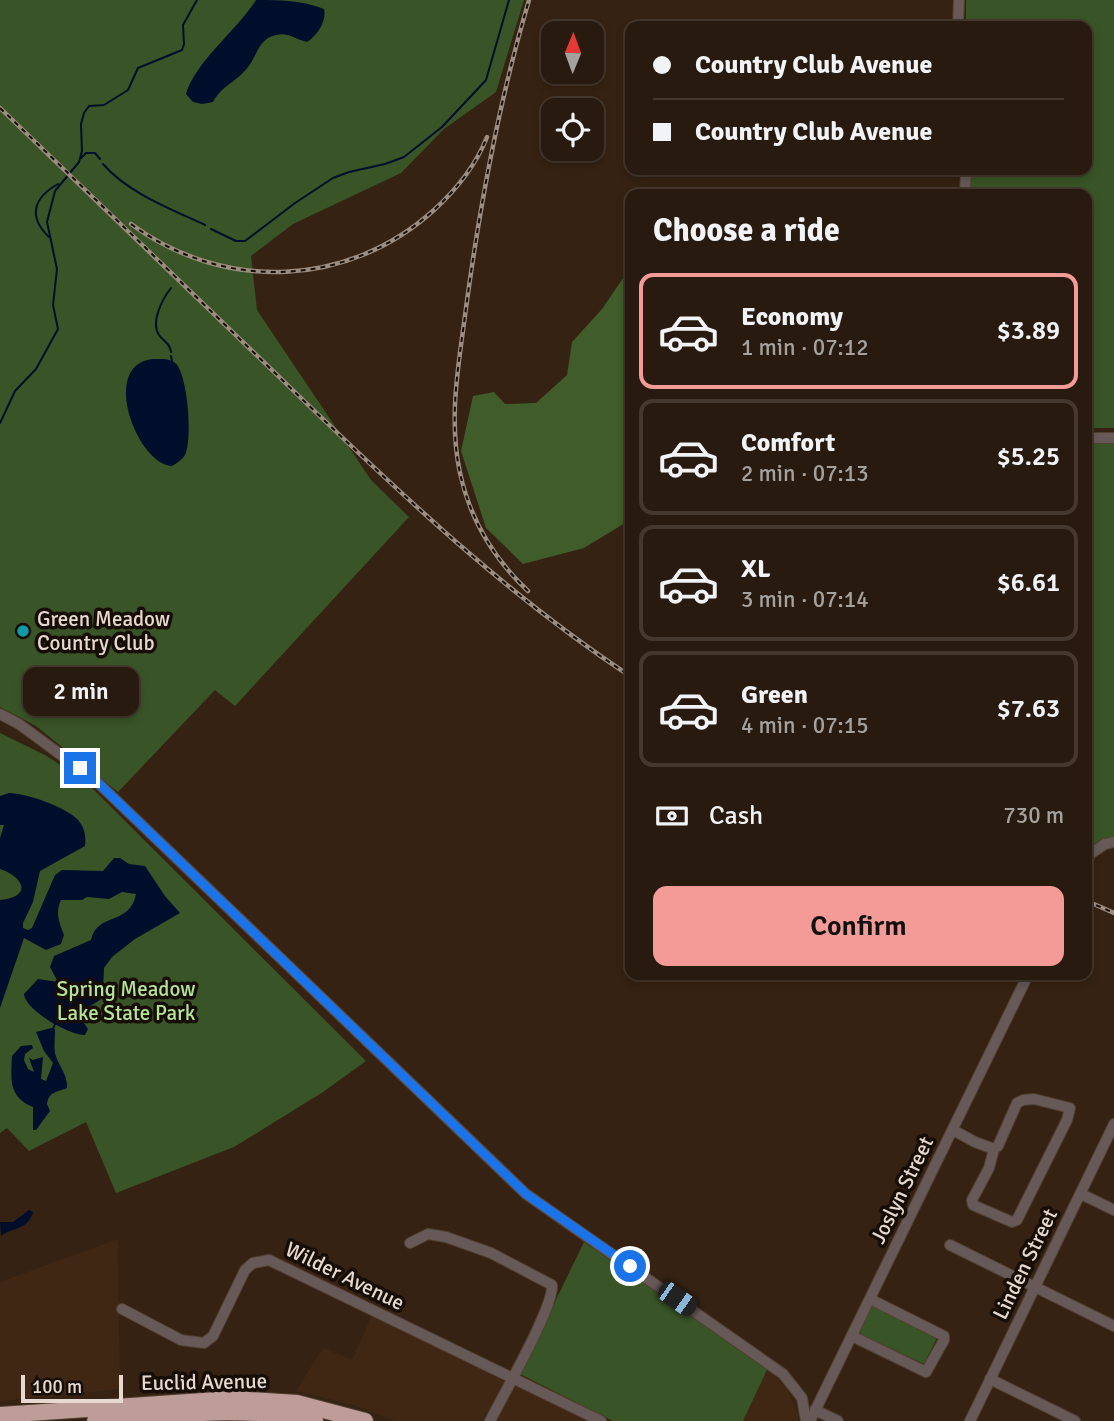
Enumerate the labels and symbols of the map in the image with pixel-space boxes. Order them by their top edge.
north arrow [541,21,604,84]
place label: Green Meadow Country Club [37,606,170,656]
marker: Green Meadow Country Club [15,623,31,639]
callout: 2 min [22,666,138,716]
route end [64,752,96,784]
park label: Spring Meadow Lake State Park [57,976,196,1026]
street label: Joslyn Street [865,1132,939,1248]
street label: Linden Street [987,1204,1063,1324]
street label: Wilder Avenue [281,1236,409,1316]
route start [614,1250,646,1282]
car [654,1278,701,1320]
street label: Euclid Avenue [141,1368,267,1396]
scale bar [21,1372,122,1404]

